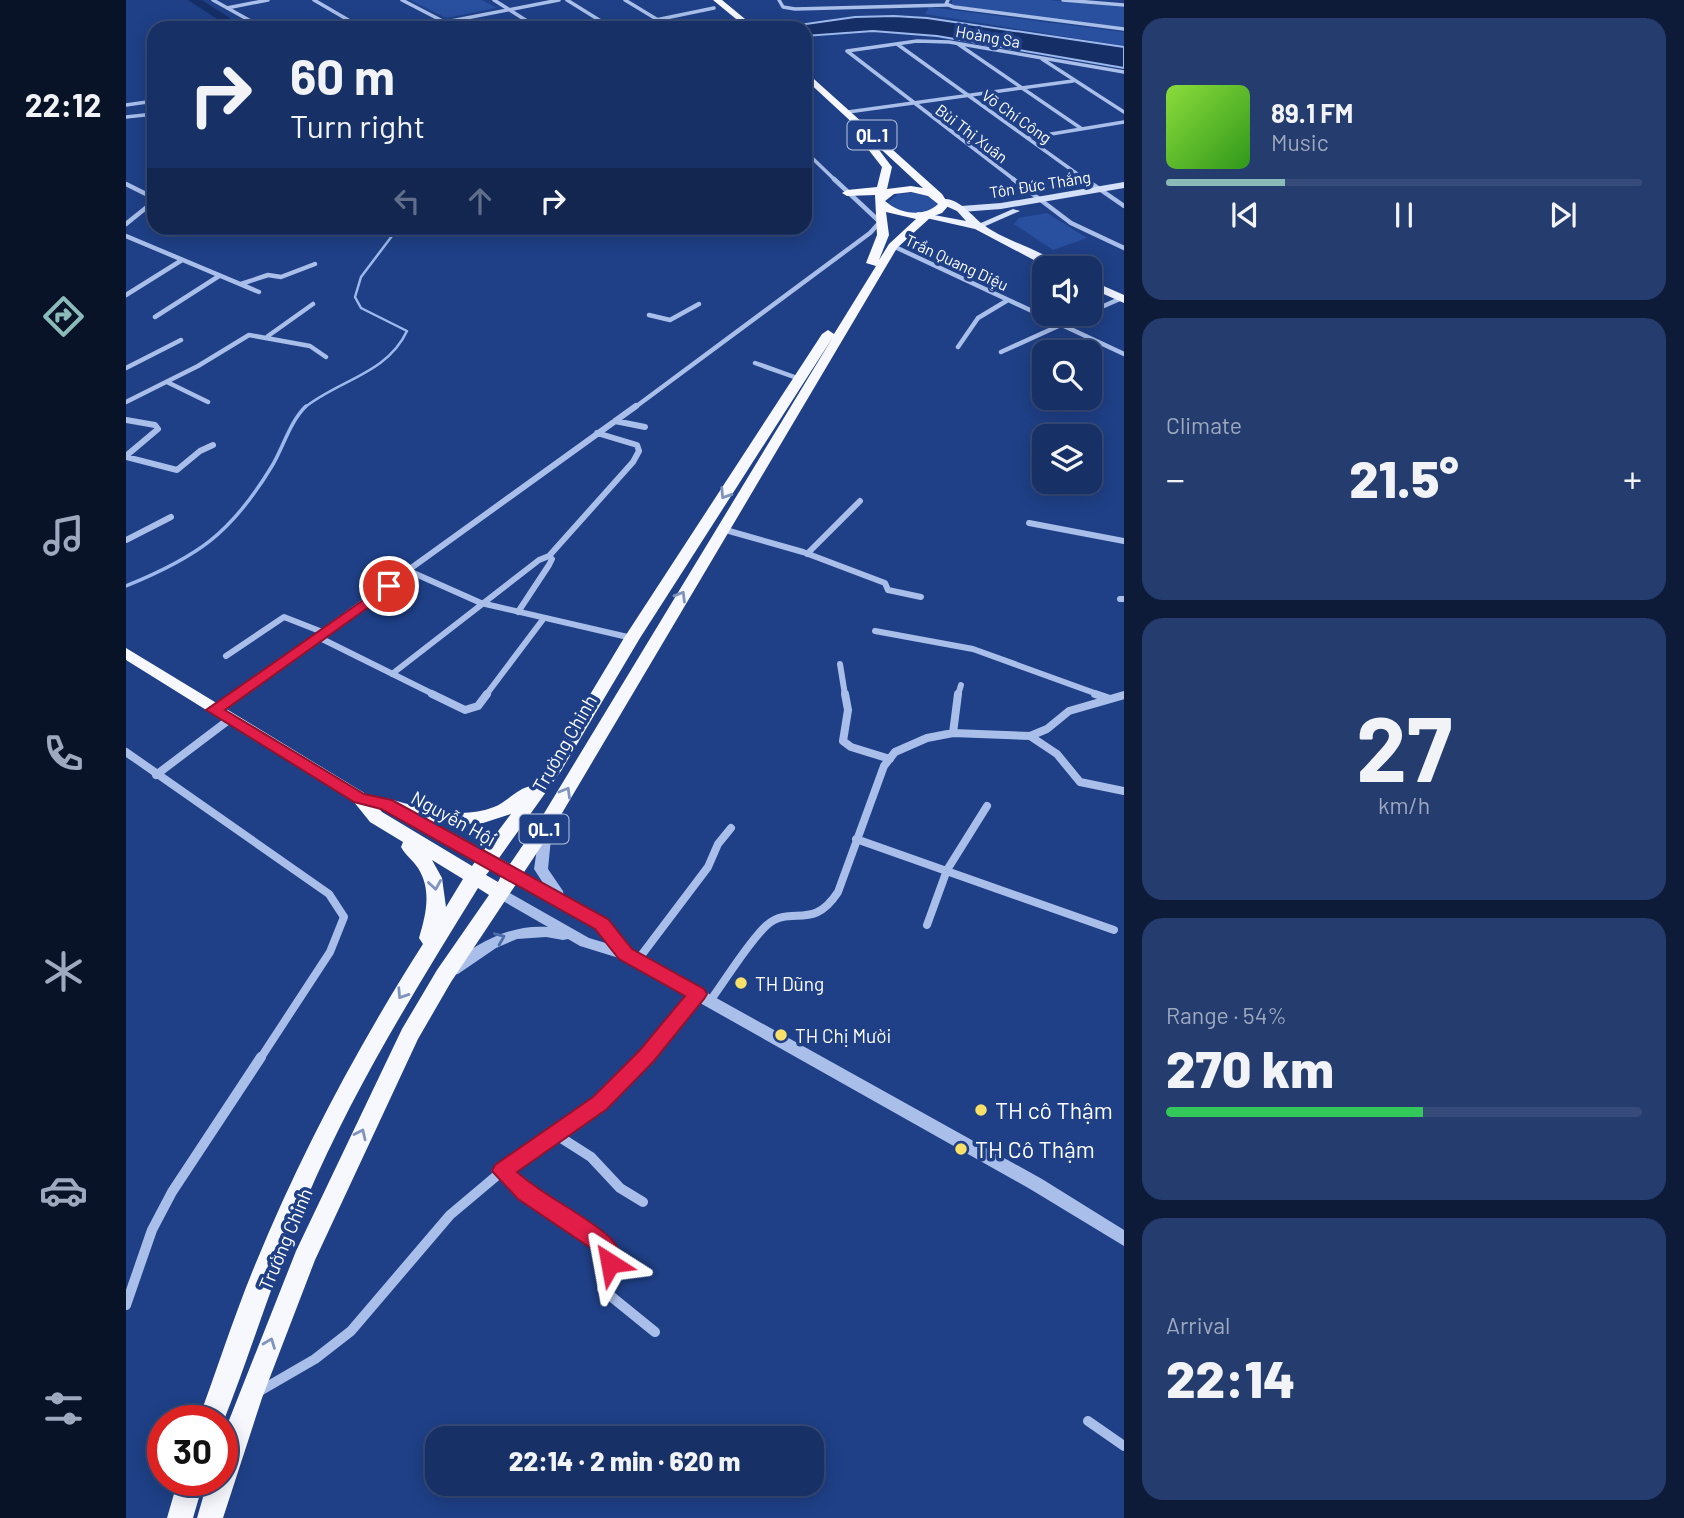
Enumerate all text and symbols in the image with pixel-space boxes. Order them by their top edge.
street label: Hoàng Sa [954,21,1022,51]
text: 60 m [290,46,395,105]
icon: right [175,49,266,140]
text: 22:12 [25,85,101,123]
street label: Võ Chí Công [978,85,1056,147]
text: 89.1 FM [1271,97,1353,128]
street label: Bùi Thị Xuân [932,100,1012,166]
text: Turn right [290,106,425,144]
road number: QL.1 [848,120,896,150]
text: Music [1271,128,1329,156]
street label: Tôn Đức Thắng [988,167,1092,201]
icon: left [388,182,426,220]
icon: ahead [461,182,499,220]
icon: right [534,182,572,220]
icon: previous [1226,196,1264,234]
icon: pause [1385,196,1423,234]
icon: next [1544,196,1582,234]
street label: Trần Quang Diệu [902,230,1012,294]
map controls [1032,256,1102,494]
button: sound [1032,256,1102,326]
icon: directions [39,292,88,341]
button: search [1032,340,1102,410]
text: Climate [1166,411,1242,439]
button: layers [1032,424,1102,494]
text: 21.5° [1349,446,1459,508]
text: − [1166,455,1185,501]
text: + [1623,455,1642,501]
one-way arrow [721,487,734,500]
icon: music [39,511,88,560]
pin [359,556,419,616]
icon: arrive [370,567,408,605]
one-way arrow [673,591,686,604]
street label: Trường Chinh [527,690,601,796]
text: 27 [1356,691,1452,800]
icon: phone [39,729,88,778]
street label: Nguyễn Hội [408,785,500,851]
one-way arrow [557,787,570,800]
text: km/h [1378,791,1430,819]
road number: QL.1 [520,814,568,844]
one-way arrow [427,879,442,891]
one-way arrow [493,933,505,947]
icon: climate [39,947,88,996]
place label: TH Dũng [755,972,824,995]
marker: TH Dũng [733,975,749,991]
one-way arrow [398,986,411,999]
text: Range · 54% [1166,1001,1287,1029]
place label: TH Chị Mười [795,1024,891,1047]
marker: TH Chị Mười [773,1027,789,1043]
text: 270 km [1166,1036,1334,1098]
place label: TH cô Thậm [995,1096,1113,1124]
marker: TH cô Thậm [973,1102,989,1118]
one-way arrow [353,1129,367,1141]
place label: TH Cô Thậm [975,1135,1095,1163]
marker: TH Cô Thậm [953,1141,969,1157]
icon: car [39,1166,88,1215]
street label: Trường Chinh [253,1185,317,1293]
position arrow [573,1226,647,1300]
text: Arrival [1166,1311,1230,1339]
one-way arrow [262,1337,276,1349]
text: 22:14 [1166,1346,1295,1408]
icon: filters [39,1384,88,1433]
speed limit sign: 30 [147,1405,238,1496]
text: 22:14 · 2 min · 620 m [509,1445,740,1476]

